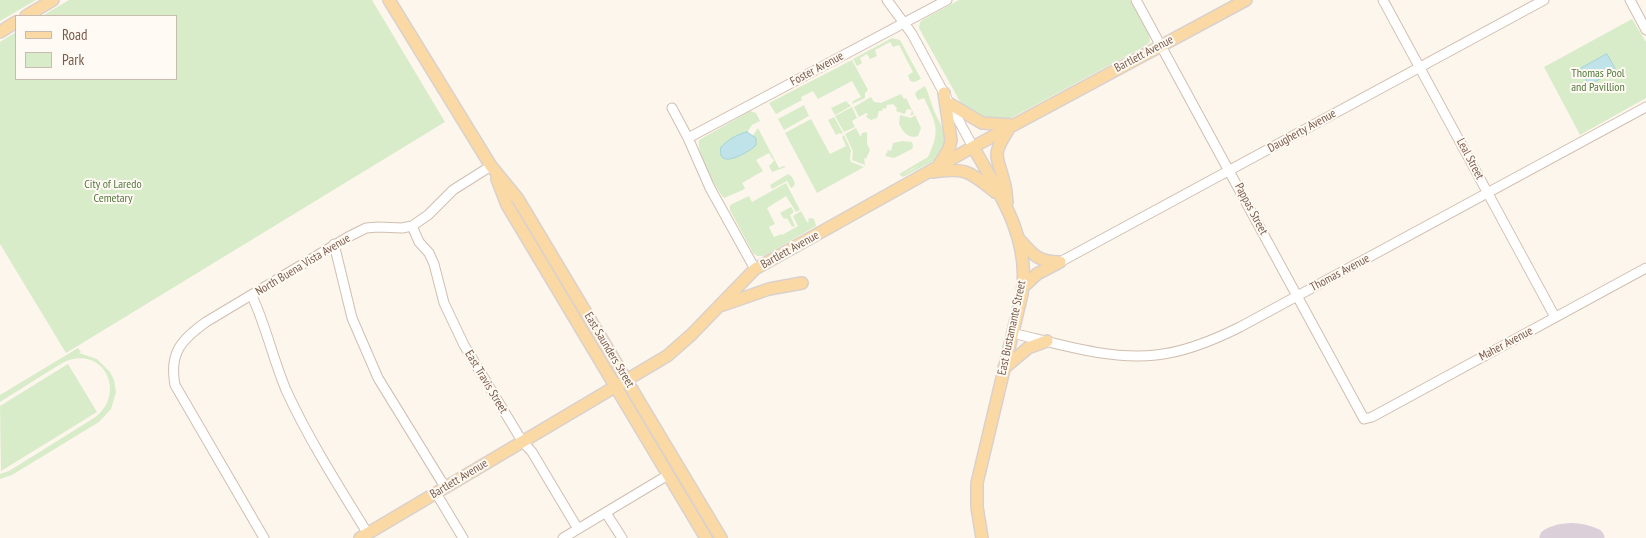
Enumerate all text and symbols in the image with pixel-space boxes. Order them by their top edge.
legend [15,15,178,80]
text: Road [62,25,88,44]
street label: Bartlett Avenue [1112,32,1176,76]
street label: Foster Avenue [788,49,846,89]
text: Park [62,50,84,69]
park label: Thomas Pool and Pavillion [1571,67,1625,95]
street label: Daugherty Avenue [1265,106,1339,156]
street label: Leal Street [1453,136,1487,182]
park label: City of Laredo Cemetary [84,178,142,206]
street label: Pappas Street [1231,181,1271,237]
street label: Bartlett Avenue [758,228,822,272]
street label: North Buena Vista Avenue [253,231,353,299]
street label: Thomas Avenue [1308,251,1372,295]
street label: East Bustamante Street [995,279,1029,377]
street label: East Saunders Street [581,310,637,390]
street label: Maher Avenue [1477,324,1535,364]
street label: East Travis Street [462,348,510,416]
street label: Bartlett Avenue [428,456,490,502]

